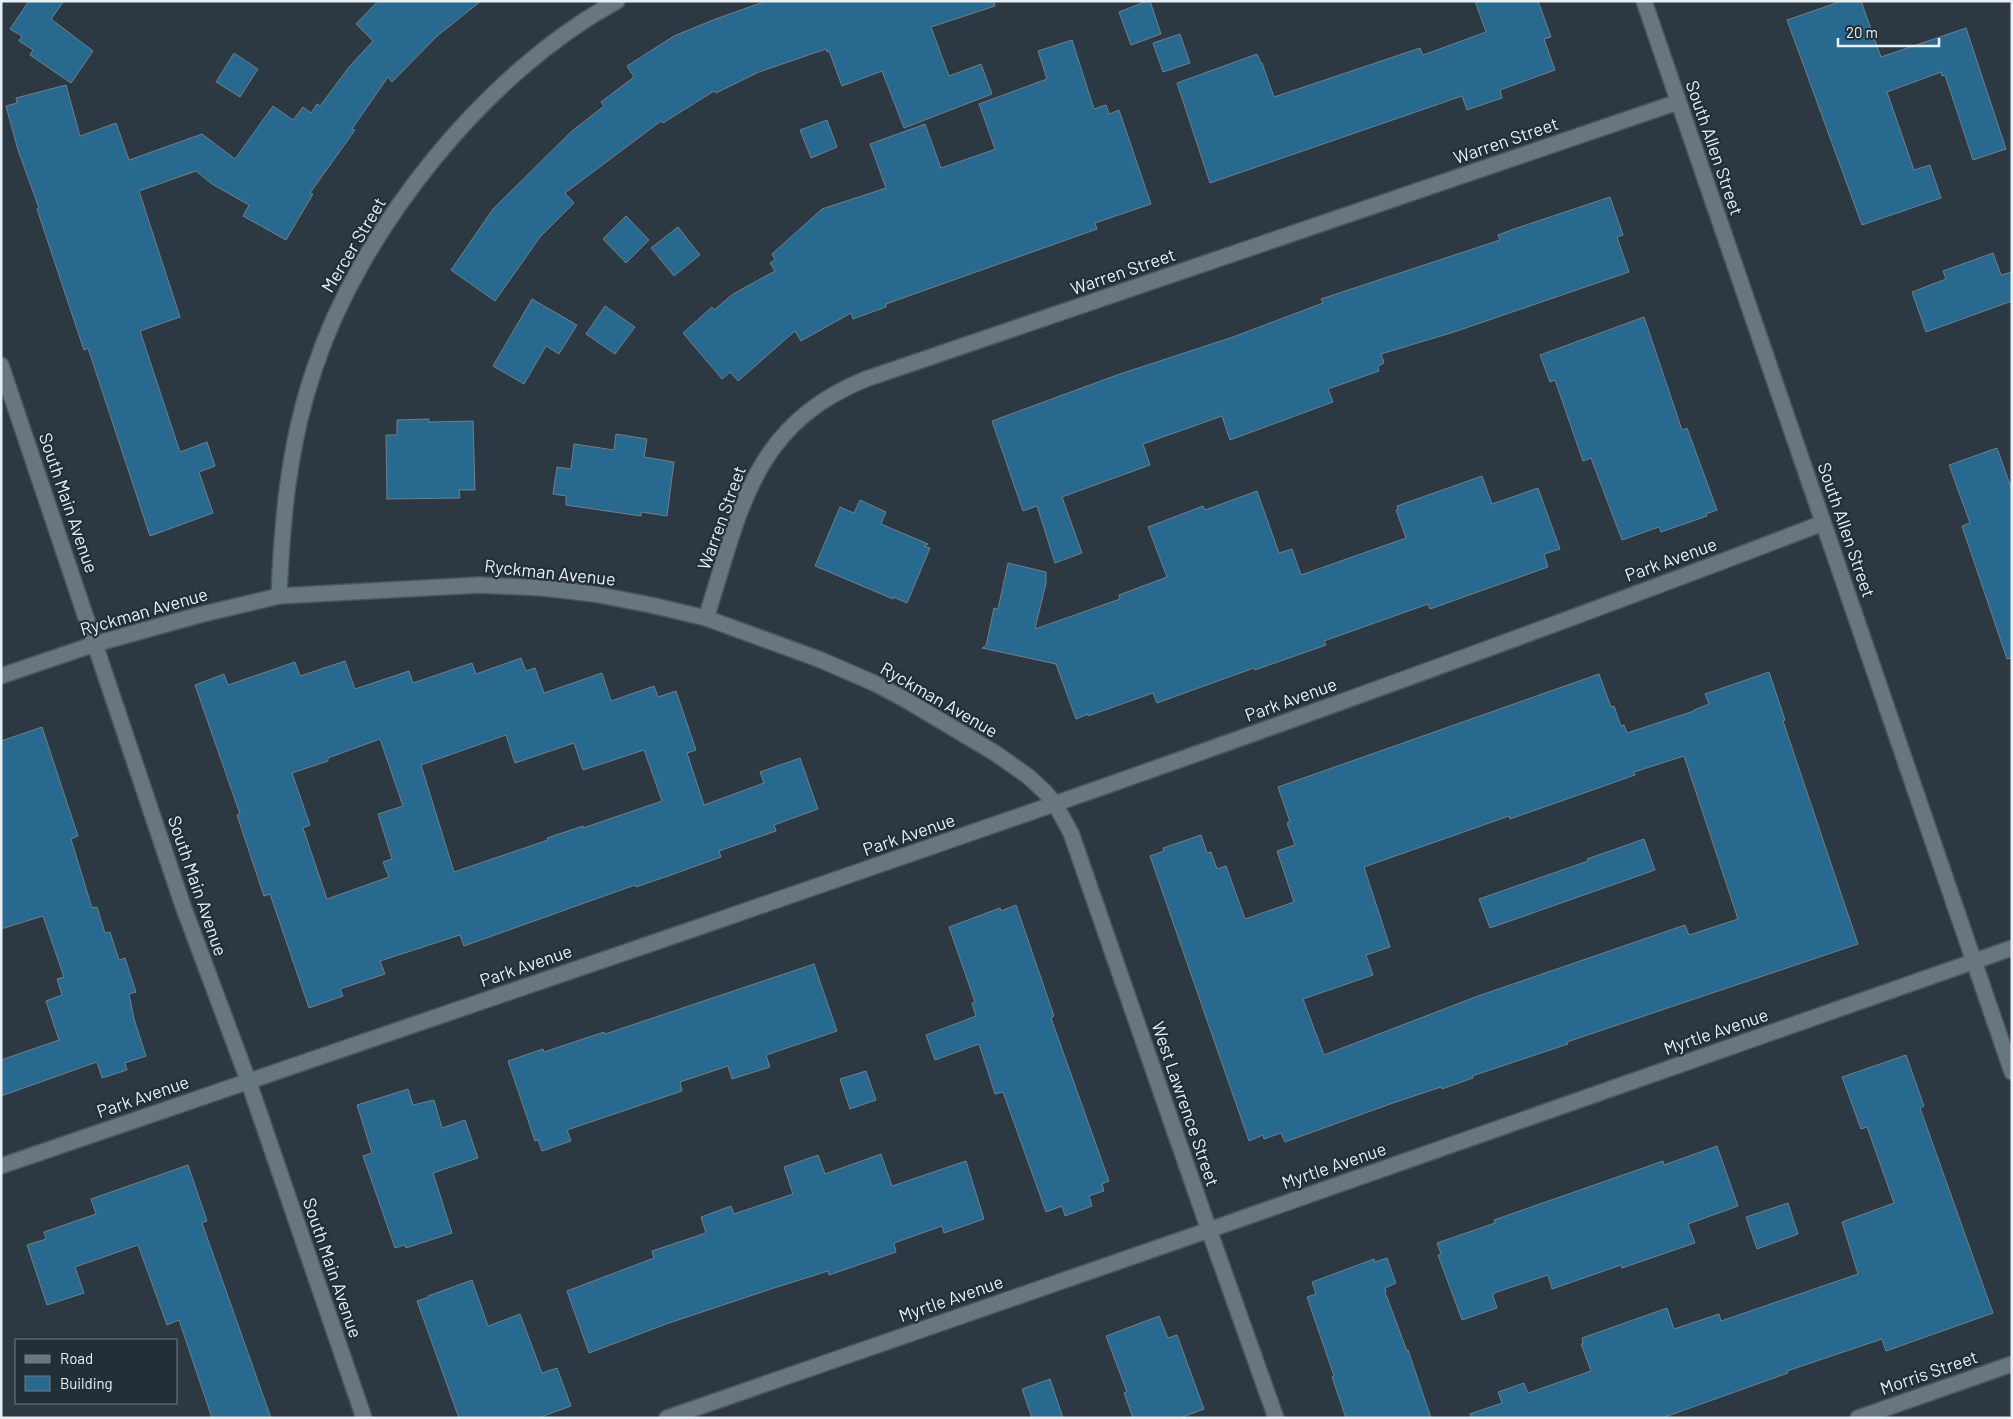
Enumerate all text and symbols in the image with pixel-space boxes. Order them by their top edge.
scale bar [1838,15,1939,47]
text: 20 m [1846,23,1878,41]
street label: South Allen Street [1682,77,1748,218]
street label: Warren Street [1450,112,1561,168]
street label: Mercer Street [316,193,390,296]
street label: Warren Street [1067,243,1178,299]
street label: South Main Avenue [35,430,103,576]
street label: South Allen Street [1814,459,1880,600]
street label: Warren Street [692,463,750,573]
street label: Park Avenue [1622,532,1720,586]
street label: Ryckman Avenue [483,554,617,590]
street label: Ryckman Avenue [77,582,210,640]
street label: Ryckman Avenue [877,657,1002,742]
street label: Park Avenue [1242,672,1340,726]
street label: Park Avenue [860,808,958,860]
street label: South Main Avenue [164,813,232,959]
street label: Park Avenue [477,939,575,991]
street label: Myrtle Avenue [1661,1003,1771,1059]
street label: West Lawrence Street [1147,1018,1224,1189]
street label: Park Avenue [94,1070,192,1122]
street label: Myrtle Avenue [1279,1137,1389,1193]
street label: South Main Avenue [299,1195,367,1341]
street label: Myrtle Avenue [896,1270,1006,1326]
legend [15,1339,178,1404]
street label: Morris Street [1877,1345,1980,1399]
text: Road [60,1349,93,1367]
text: Building [60,1374,113,1392]

